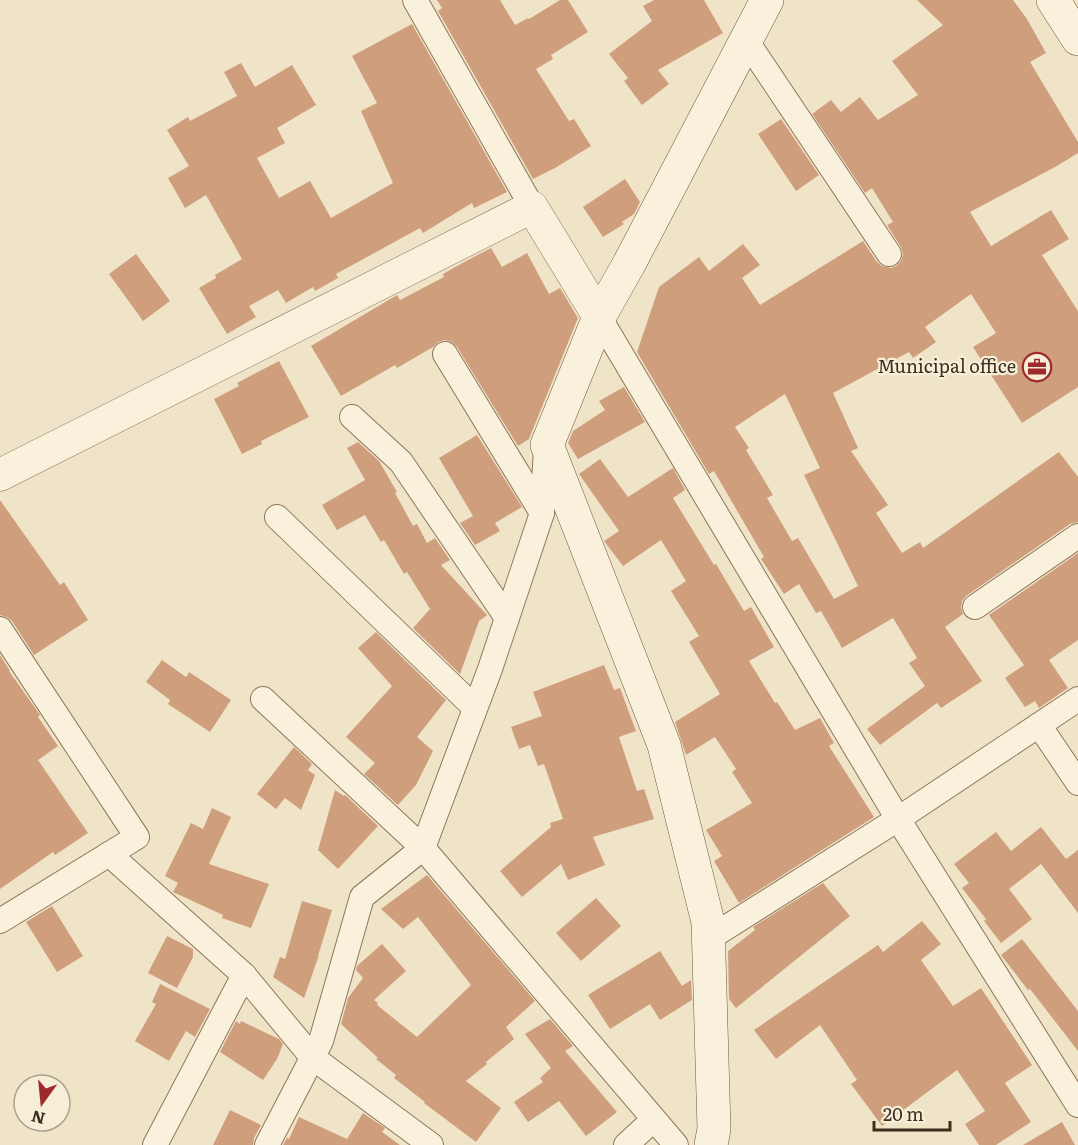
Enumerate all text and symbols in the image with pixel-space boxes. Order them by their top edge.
office icon: Municipal office [1021,351,1053,383]
place label: Municipal office [877,352,1016,379]
north arrow [12,1073,72,1133]
scale bar [874,1094,950,1132]
text: 20 m [883,1100,924,1127]
text: N [28,1105,47,1132]

